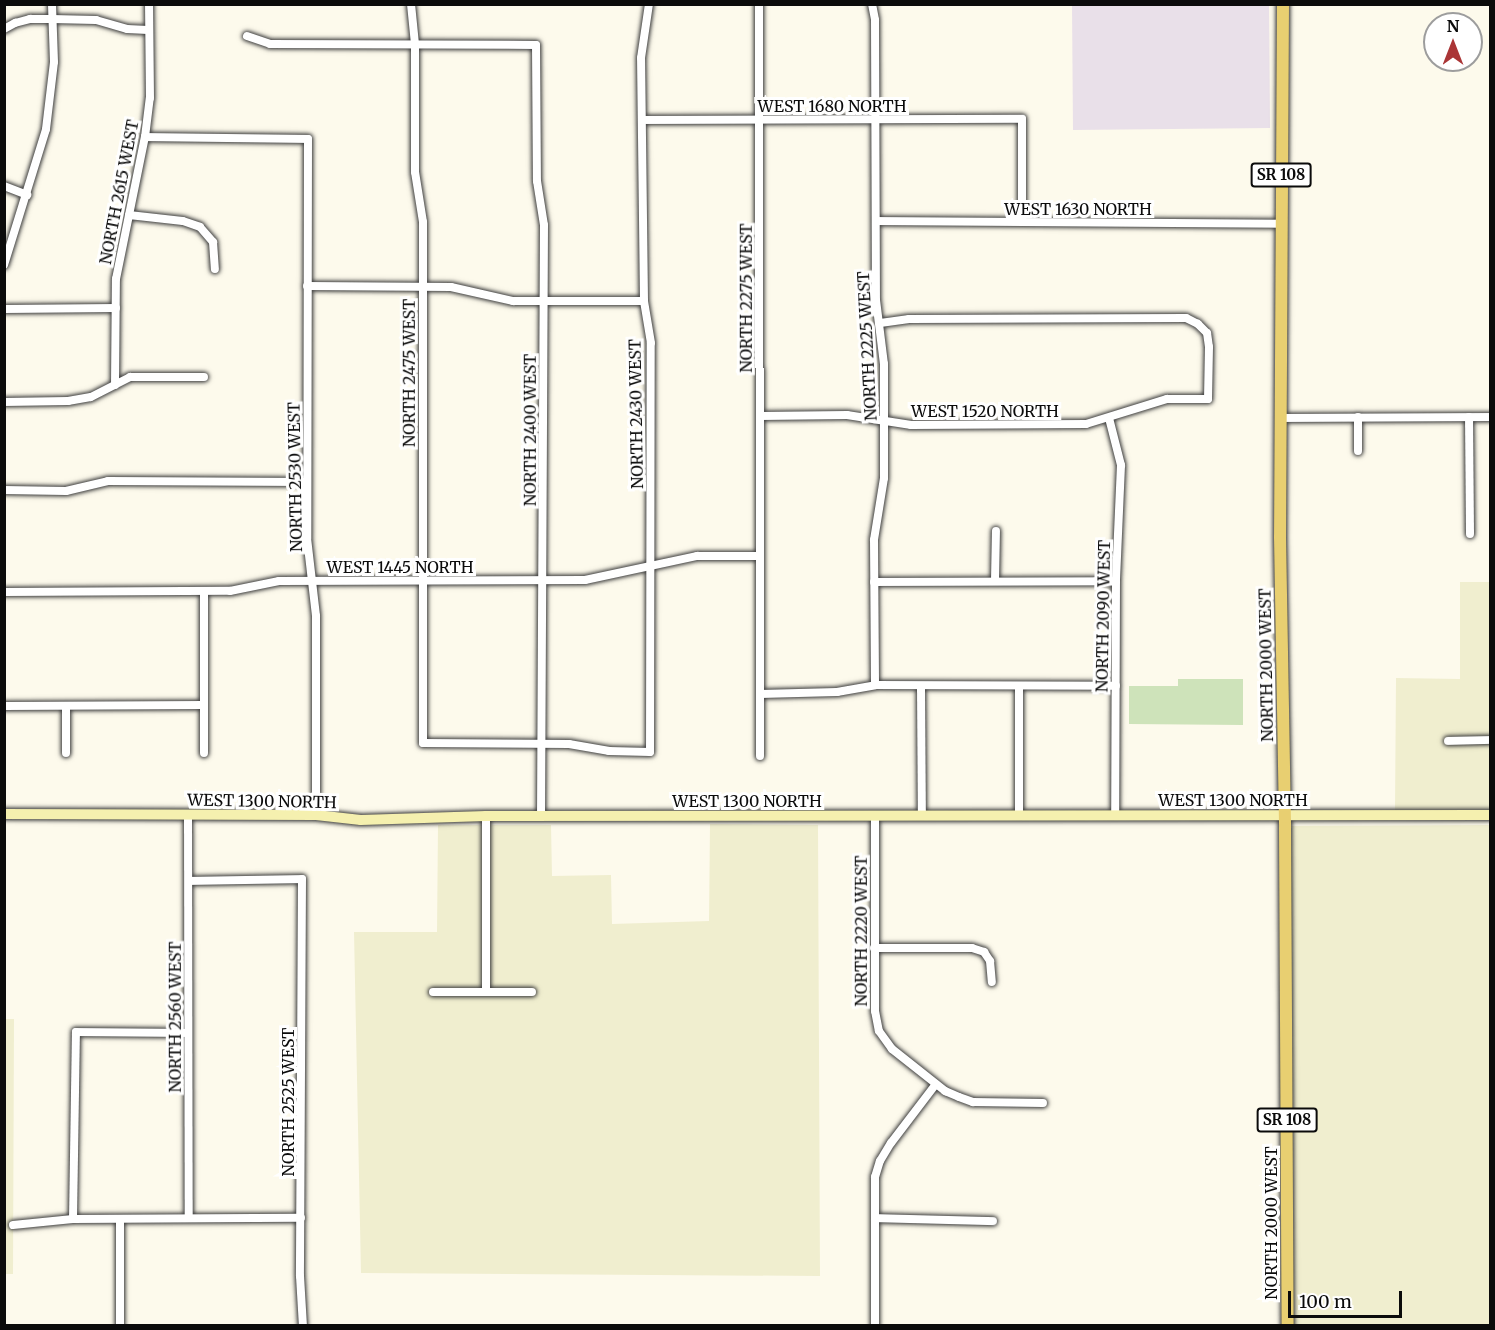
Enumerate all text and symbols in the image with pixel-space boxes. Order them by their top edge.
north arrow [1423,12,1483,72]
text: N [1447,16,1459,36]
street label: WEST 1680 NORTH [757,96,907,116]
street label: NORTH 2615 WEST [96,118,142,266]
road number: SR 108 [1250,163,1312,187]
street label: WEST 1630 NORTH [1004,199,1152,219]
street label: NORTH 2275 WEST [736,223,756,373]
street label: NORTH 2225 WEST [853,271,881,421]
street label: NORTH 2475 WEST [399,299,419,447]
street label: NORTH 2430 WEST [625,339,647,489]
street label: NORTH 2400 WEST [520,354,540,506]
street label: WEST 1520 NORTH [911,401,1059,421]
street label: NORTH 2530 WEST [284,402,306,552]
street label: NORTH 2090 WEST [1092,540,1114,692]
street label: WEST 1445 NORTH [326,557,474,577]
street label: NORTH 2000 WEST [1255,588,1277,742]
street label: WEST 1300 NORTH [187,790,337,812]
street label: WEST 1300 NORTH [1158,790,1308,810]
street label: WEST 1300 NORTH [672,791,822,811]
street label: NORTH 2220 WEST [851,856,871,1006]
street label: NORTH 2560 WEST [165,942,185,1092]
street label: NORTH 2525 WEST [278,1028,298,1176]
road number: SR 108 [1256,1108,1318,1132]
street label: NORTH 2000 WEST [1261,1146,1281,1300]
scale bar [1291,1279,1405,1317]
text: 100 m [1299,1290,1352,1313]

